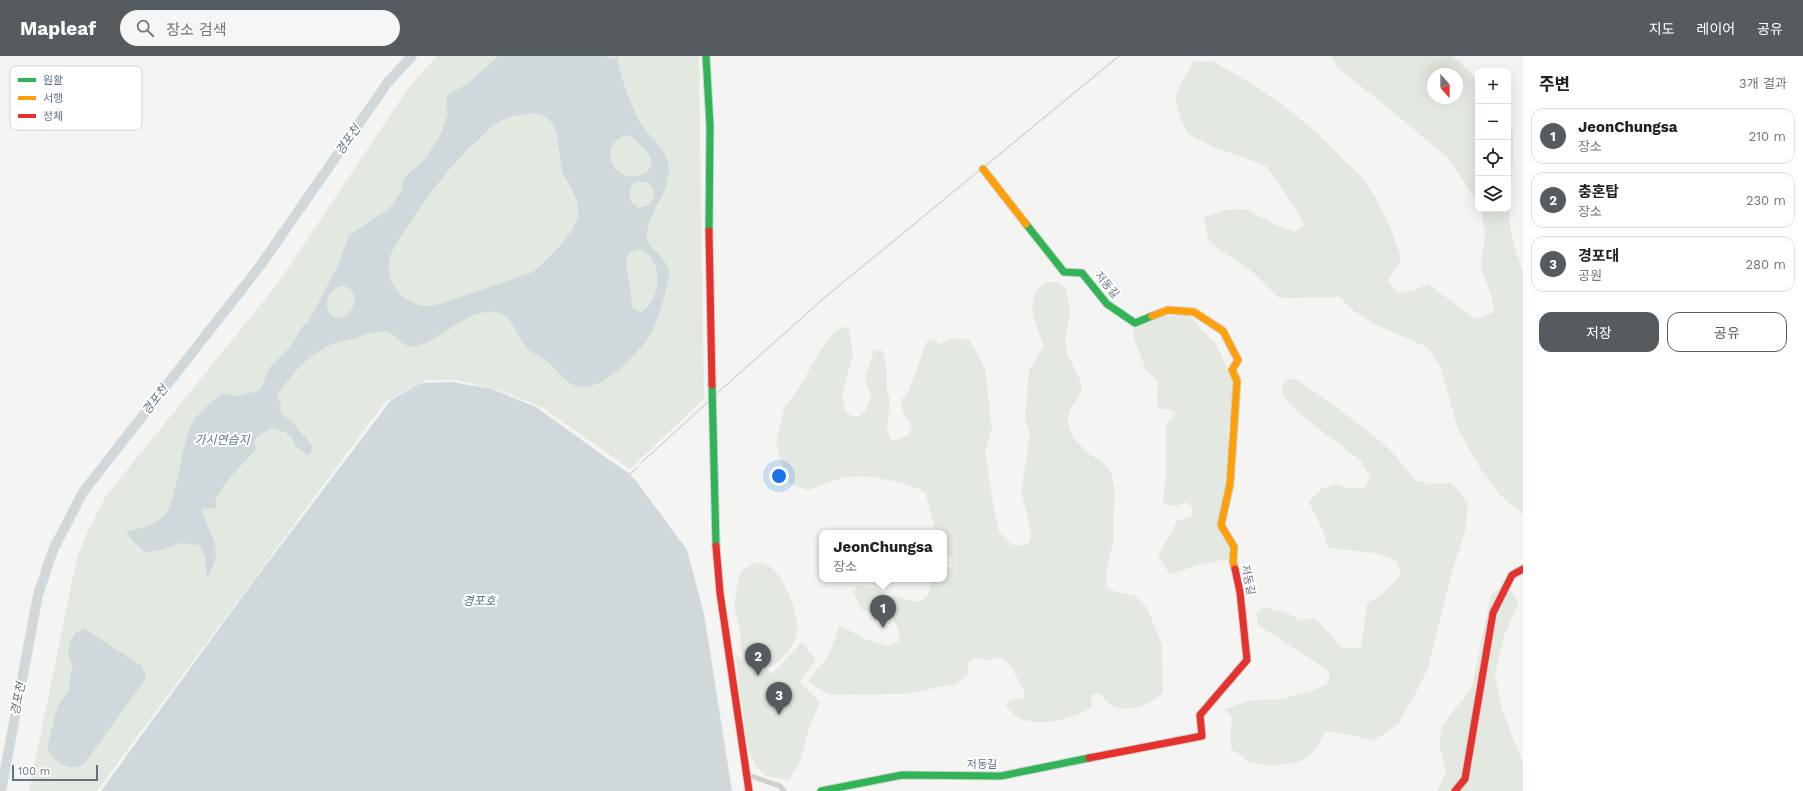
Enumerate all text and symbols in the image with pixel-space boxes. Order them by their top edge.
search box [120,10,400,46]
text: Mapleaf [20,17,96,40]
icon: search [134,17,156,39]
text: 장소 검색 [166,21,227,39]
text: 지도 [1649,21,1675,37]
text: 레이어 [1697,21,1735,37]
text: 공유 [1757,21,1783,37]
legend [10,66,142,130]
north arrow [1427,68,1463,104]
map controls [1475,68,1511,212]
button: + [1475,68,1511,104]
text: 원활 [43,74,63,87]
text: 주변 [1539,74,1570,94]
text: 3개 결과 [1739,76,1787,91]
text: 서행 [43,92,63,105]
button: − [1475,104,1511,140]
text: 정체 [43,110,63,123]
text: JeonChungsa [1578,118,1677,136]
water label: 경포천 [333,121,364,158]
text: 1 [1550,129,1556,144]
text: 210 m [1748,129,1786,144]
text: 장소 [1578,139,1602,154]
button: locate [1475,140,1511,176]
button: layers [1475,176,1511,212]
text: 충혼탑 [1578,183,1619,201]
text: 2 [1549,193,1557,208]
text: 230 m [1746,193,1786,208]
text: 장소 [1578,204,1602,219]
text: 경포대 [1578,247,1619,265]
text: 3 [1549,257,1557,272]
text: 280 m [1746,257,1786,272]
text: 공원 [1578,268,1602,283]
street label: 저동길 [1092,269,1122,301]
button: 저장 [1539,312,1659,352]
button: 공유 [1667,312,1787,352]
water label: 경포천 [139,381,172,417]
water label: 가시연습지 [194,433,251,447]
your location [769,466,789,486]
popup [819,530,947,582]
text: JeonChungsa [833,538,933,556]
text: 장소 [833,559,857,574]
street label: 저동길 [1238,564,1258,596]
water label: 경포호 [462,594,497,608]
pin: 1 [870,595,896,628]
pin: 2 [745,643,771,676]
water label: 경포천 [8,679,28,717]
pin: 3 [766,682,792,715]
street label: 저동길 [967,758,997,771]
scale bar [12,763,98,782]
text: 100 m [18,765,50,778]

